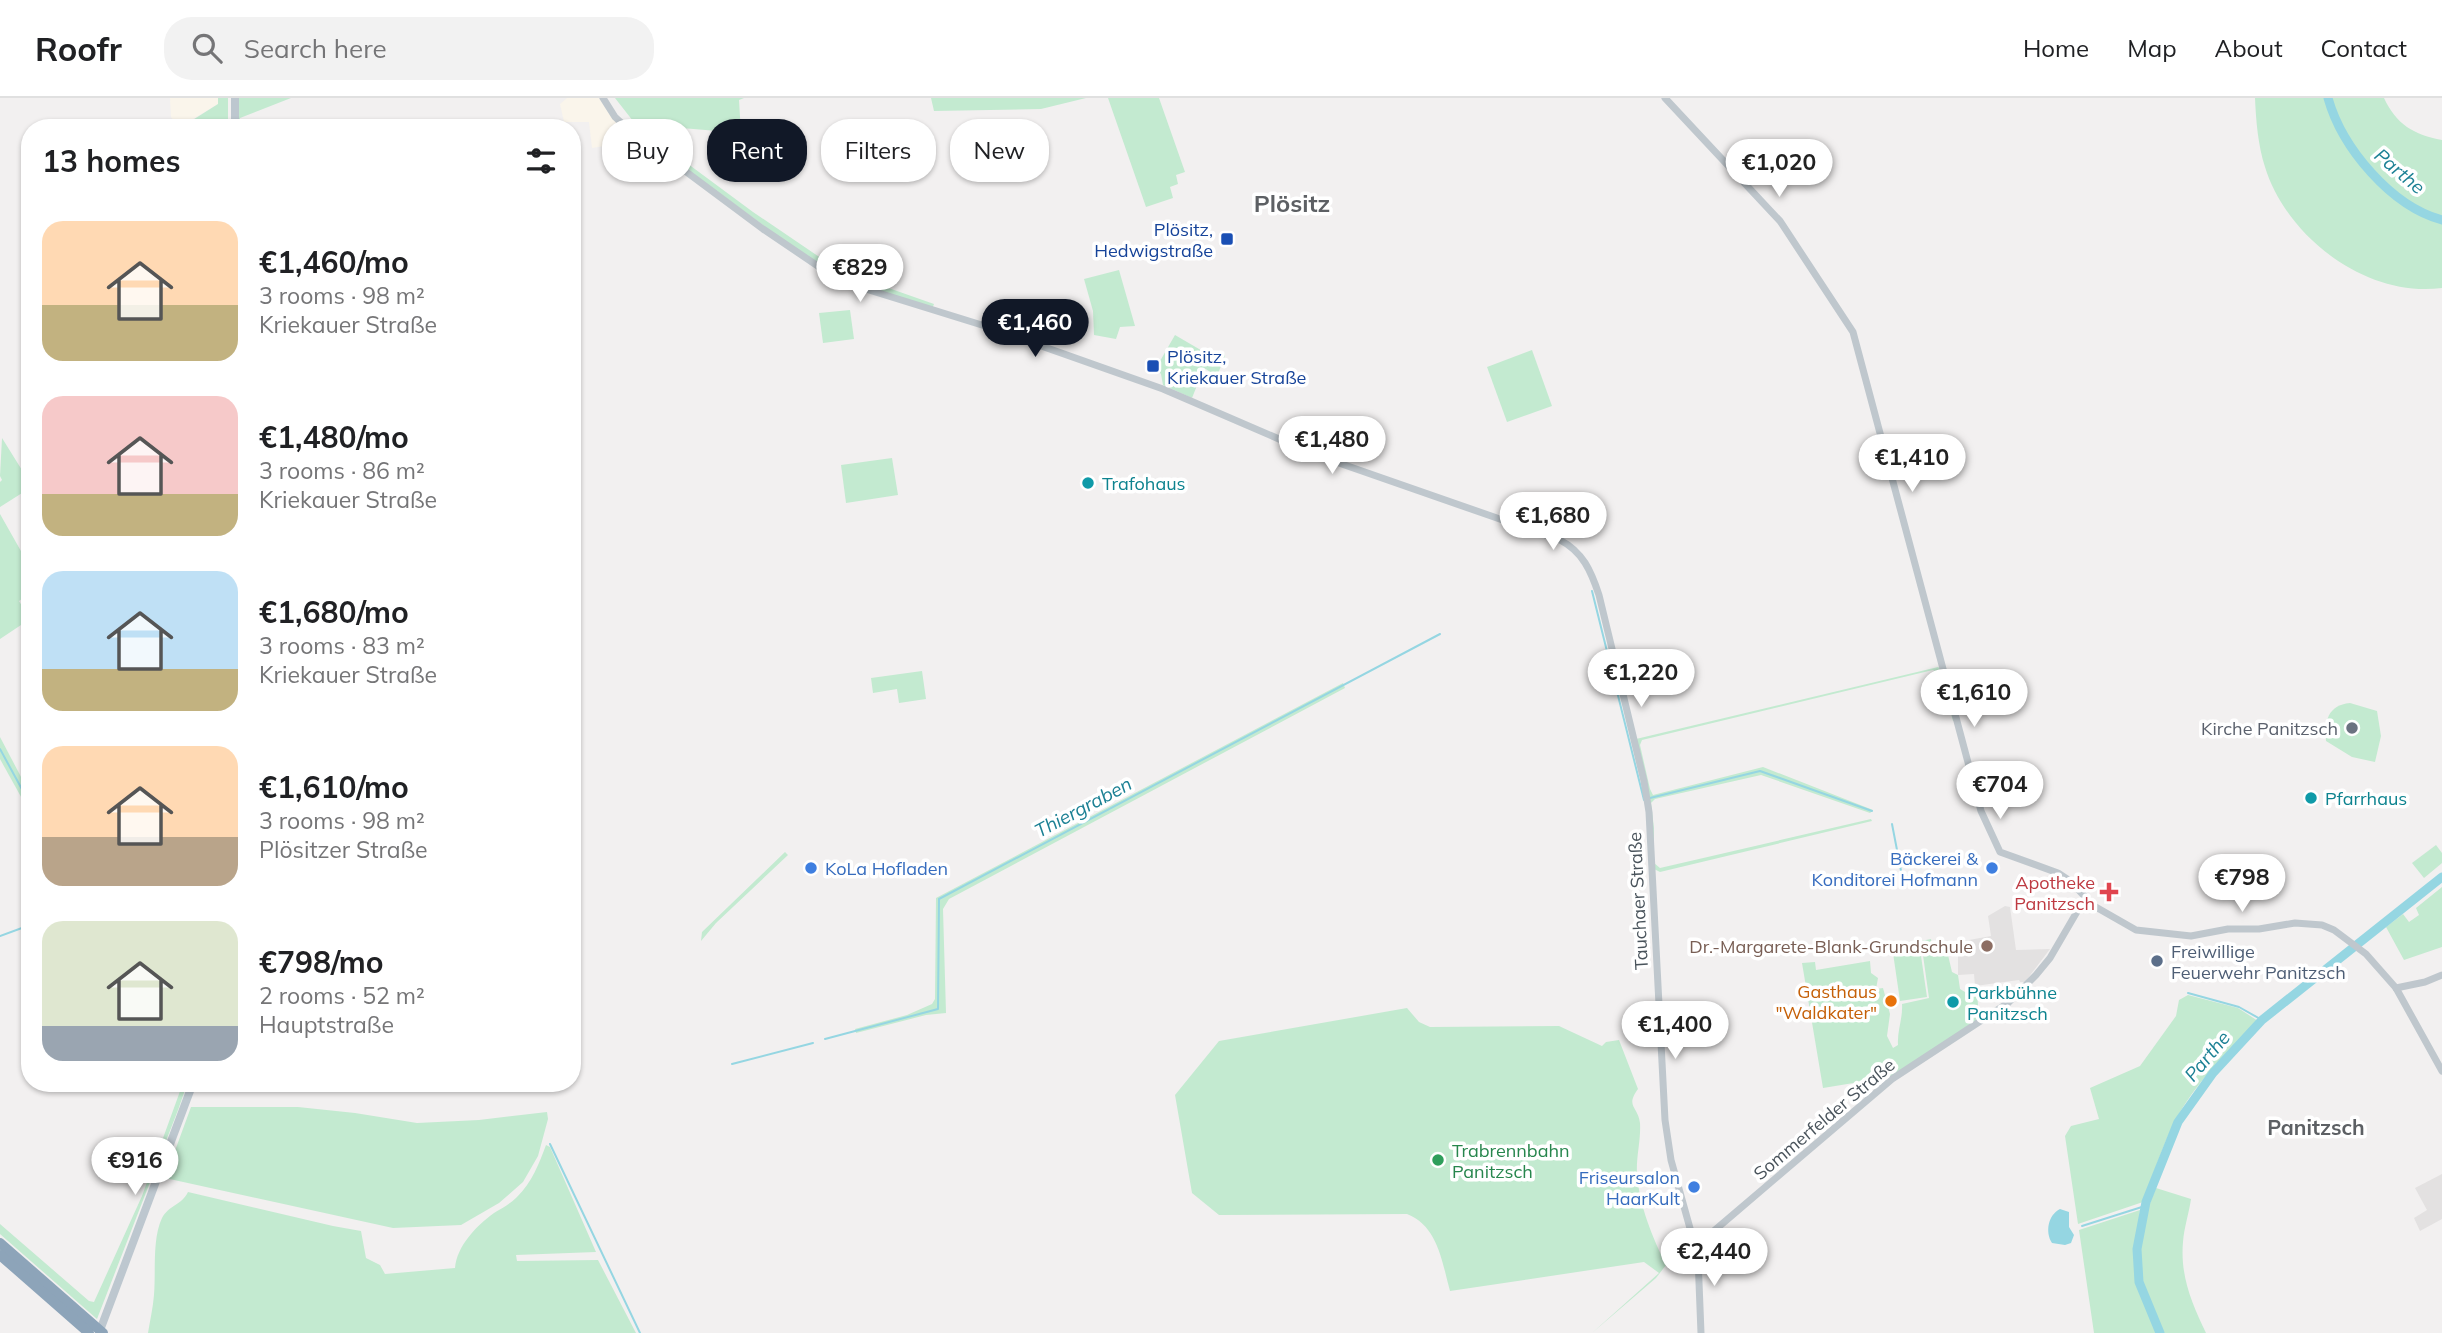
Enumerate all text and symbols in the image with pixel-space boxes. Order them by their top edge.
search box [164,17,654,80]
text: Roofr [35,28,122,69]
icon: search [188,29,226,67]
text: Search here [244,32,387,65]
text: Home [2023,33,2089,63]
text: Map [2127,33,2177,63]
text: About [2215,33,2283,63]
text: Contact [2321,33,2407,63]
chip: Buy [602,119,693,182]
chip: Rent [707,119,807,182]
chip: Filters [821,119,936,182]
chip: New [950,119,1049,182]
pin: €1,020 [1722,140,1836,199]
text: 13 homes [42,142,181,180]
icon: filters [522,142,560,180]
water label: Parthe [2370,143,2430,199]
text: €1,020 [1742,147,1816,176]
district label: Plösitz [1254,188,1330,218]
place label: Plösitz, Hedwigstraße [1094,218,1213,262]
marker: Plösitz, Hedwigstraße [1219,231,1235,247]
text: €1,460/mo [259,243,409,281]
pin: €829 [819,244,901,304]
icon: home [98,249,182,333]
text: €829 [832,252,888,281]
text: 3 rooms · 98 m² [259,281,425,310]
pin: €1,460 [978,300,1092,359]
text: €1,460 [998,307,1072,336]
text: Kriekauer Straße [259,310,437,339]
place label: Plösitz, Kriekauer Straße [1167,345,1306,389]
marker: Plösitz, Kriekauer Straße [1145,358,1161,374]
pin: €1,480 [1275,416,1389,476]
text: €1,480/mo [259,418,409,456]
icon: home [98,424,182,508]
text: €1,480 [1295,424,1369,453]
pin: €1,410 [1855,434,1969,494]
text: €1,410 [1875,442,1949,471]
text: 3 rooms · 86 m² [259,456,425,485]
place label: Trafohaus [1102,472,1186,495]
marker: Trafohaus [1080,475,1096,491]
text: Kriekauer Straße [259,485,437,514]
pin: €1,680 [1496,492,1610,552]
text: €1,680 [1516,500,1590,529]
text: €1,680/mo [259,593,409,631]
icon: home [98,599,182,683]
text: 3 rooms · 83 m² [259,631,425,660]
pin: €1,220 [1584,650,1698,709]
text: €1,220 [1604,657,1678,686]
text: Kriekauer Straße [259,660,437,689]
pin: €1,610 [1917,670,2031,729]
text: €1,610 [1937,677,2011,706]
place label: Kirche Panitzsch [2201,717,2338,740]
marker: Kirche Panitzsch [2344,720,2360,736]
pin: €704 [1959,762,2041,821]
text: €1,610/mo [259,768,409,806]
text: €704 [1972,769,2028,798]
water label: Thiergraben [1030,771,1136,843]
icon: home [98,774,182,858]
place label: Pfarrhaus [2325,787,2407,810]
marker: Pfarrhaus [2303,790,2319,806]
text: 3 rooms · 98 m² [259,806,425,835]
street label: Tauchaer Straße [1623,832,1653,970]
text: Plösitzer Straße [259,835,428,864]
place label: Bäckerei & Konditorei Hofmann [1811,847,1979,891]
pin: €798 [2201,854,2283,914]
place label: KoLa Hofladen [825,857,948,880]
marker: KoLa Hofladen [803,860,819,876]
marker: Bäckerei & Konditorei Hofmann [1984,860,2000,876]
text: €798 [2214,862,2270,891]
place label: Apotheke Panitzsch [2014,871,2095,915]
marker: Apotheke Panitzsch [2101,884,2117,900]
place label: Dr.-Margarete-Blank-Grundschule [1689,935,1973,958]
marker: Dr.-Margarete-Blank-Grundschule [1979,938,1995,954]
place label: Freiwillige Feuerwehr Panitzsch [2171,940,2346,984]
text: €798/mo [259,943,383,981]
icon: home [98,949,182,1033]
marker: Freiwillige Feuerwehr Panitzsch [2149,953,2165,969]
place label: Gasthaus "Waldkater" [1776,980,1877,1024]
text: 2 rooms · 52 m² [259,981,425,1010]
place label: Parkbühne Panitzsch [1967,981,2057,1025]
marker: Gasthaus "Waldkater" [1883,993,1899,1009]
marker: Parkbühne Panitzsch [1945,994,1961,1010]
pin: €1,400 [1618,1002,1732,1061]
text: €1,400 [1638,1009,1712,1038]
text: Hauptstraße [259,1010,394,1039]
water label: Parthe [2179,1026,2235,1086]
street label: Sommerfelder Straße [1749,1053,1899,1185]
district label: Panitzsch [2267,1114,2365,1140]
pin: €916 [94,1138,176,1197]
place label: Trabrennbahn Panitzsch [1452,1139,1570,1183]
text: €916 [107,1145,163,1174]
marker: Trabrennbahn Panitzsch [1430,1152,1446,1168]
place label: Friseursalon HaarKult [1579,1166,1680,1210]
marker: Friseursalon HaarKult [1686,1179,1702,1195]
pin: €2,440 [1657,1228,1771,1288]
text: €2,440 [1677,1236,1751,1265]

